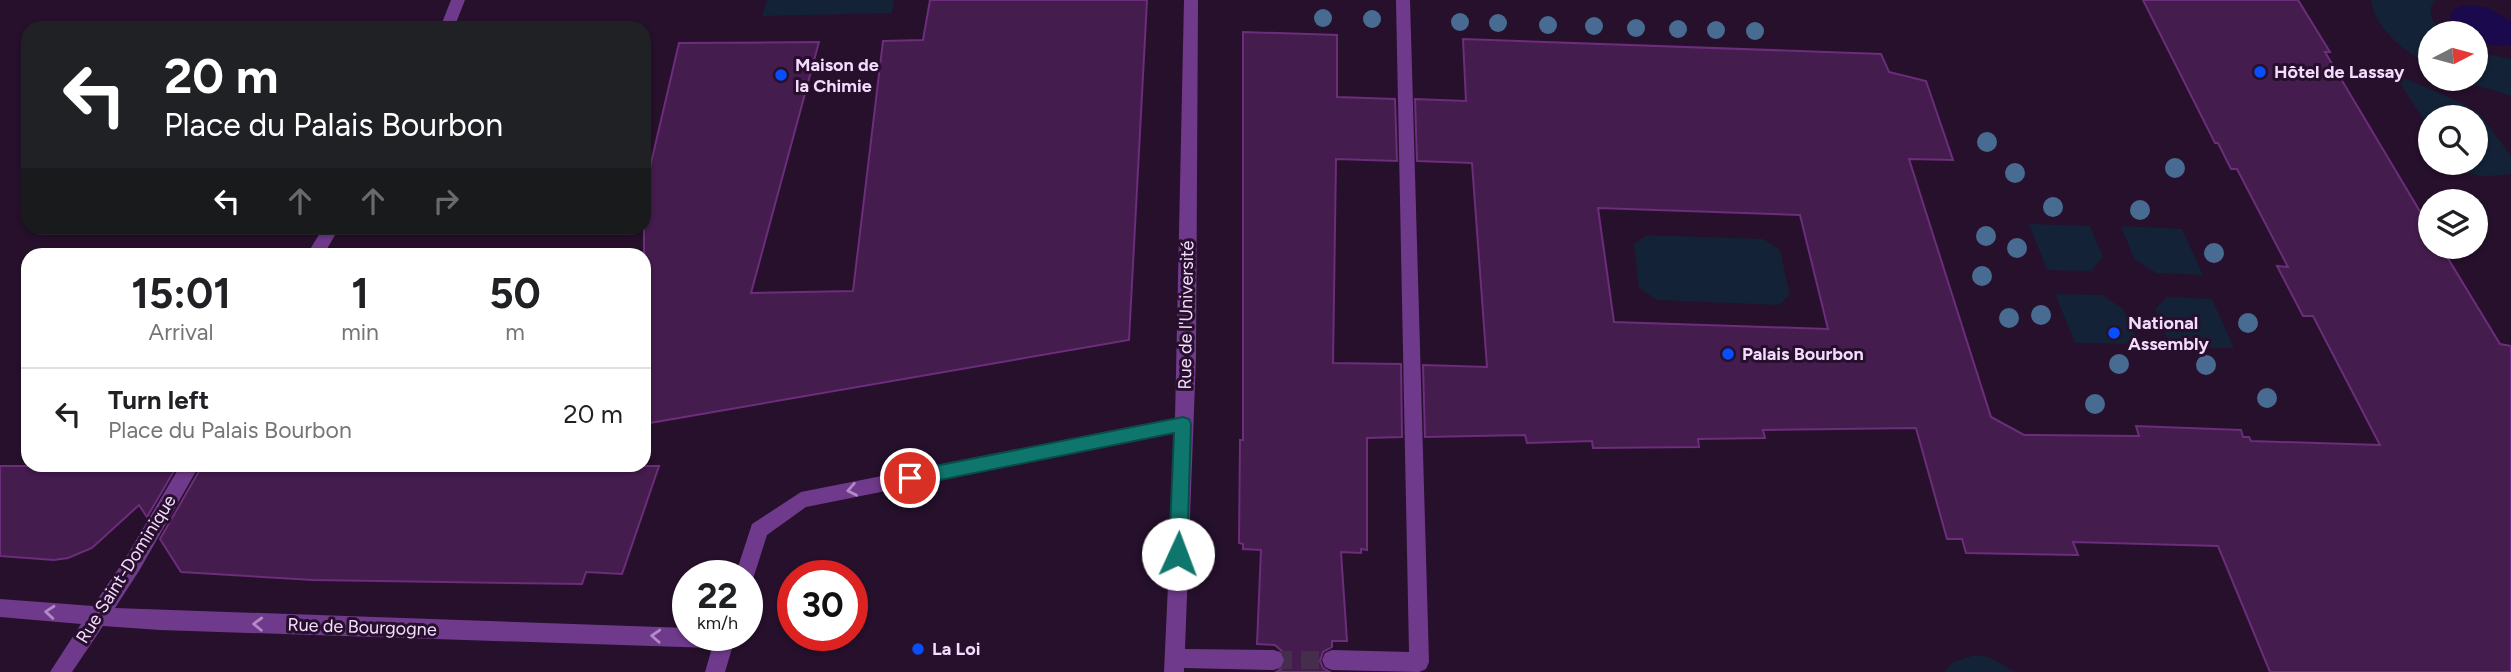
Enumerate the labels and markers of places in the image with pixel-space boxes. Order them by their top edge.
place label: Maison de la Chimie [795,54,879,97]
place label: Hôtel de Lassay [2274,61,2405,83]
marker: Hôtel de Lassay [2252,64,2268,80]
marker: Maison de la Chimie [773,67,789,83]
place label: National Assembly [2128,312,2209,355]
marker: National Assembly [2106,325,2122,341]
place label: Palais Bourbon [1742,343,1864,365]
marker: Palais Bourbon [1720,346,1736,362]
pin [880,448,940,508]
place label: La Loi [932,638,980,660]
marker: La Loi [910,641,926,657]

